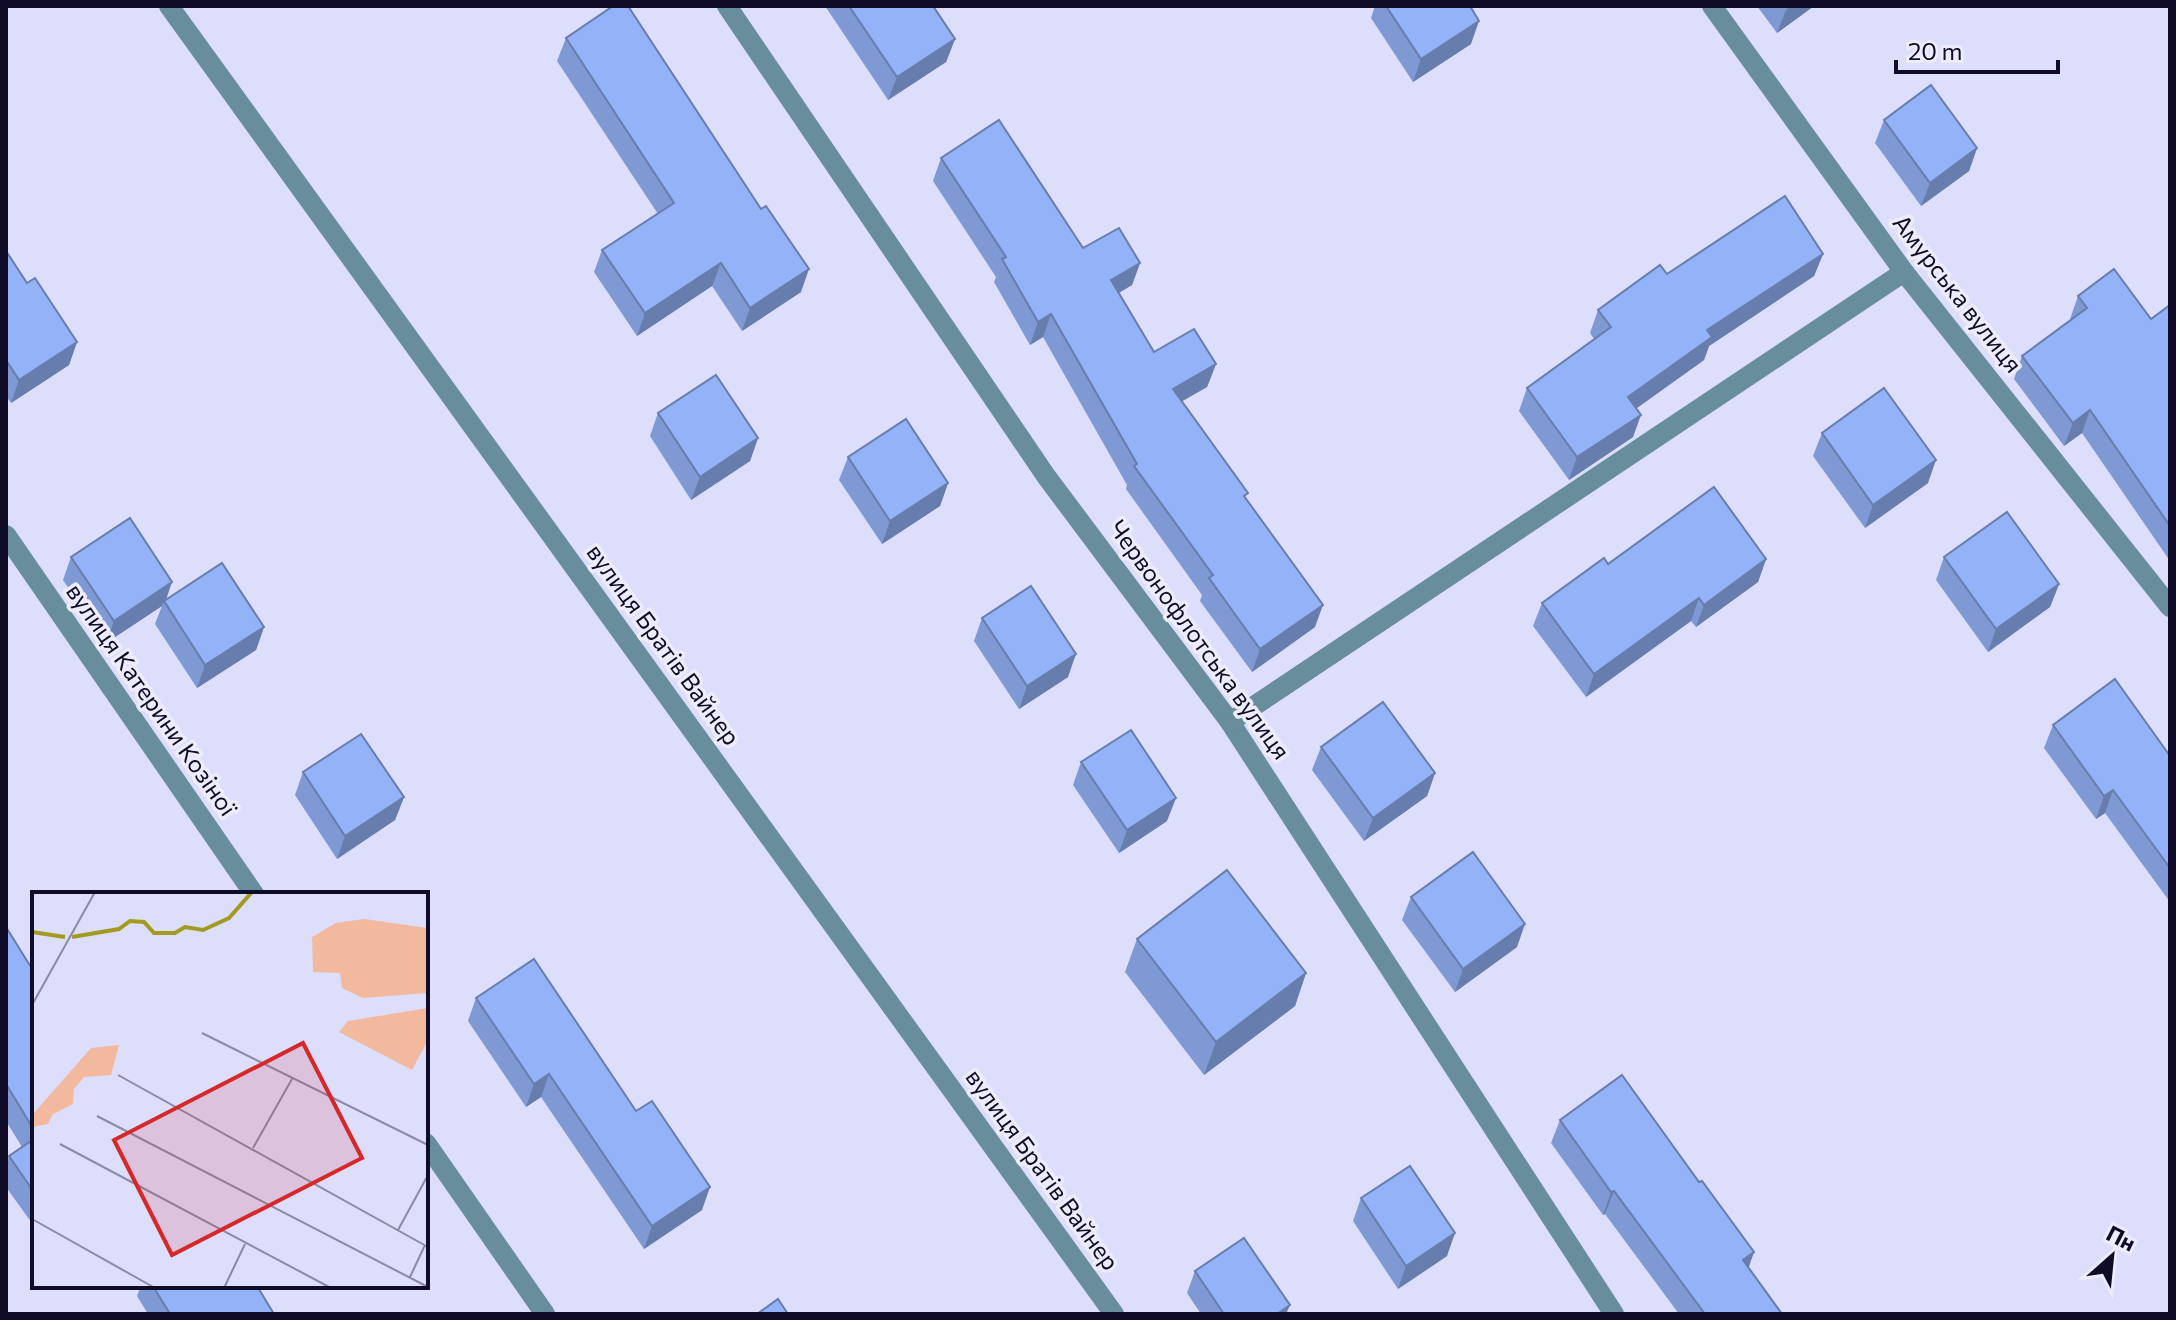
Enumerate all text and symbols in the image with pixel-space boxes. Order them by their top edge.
scale bar [1896,24,2058,74]
text: 20 m [1908,36,1962,65]
street label: Амурська вулиця [1887,208,2029,378]
street label: Червонофлотська вулиця [1104,514,1297,764]
street label: вулиця Братів Вайнер [582,538,747,750]
street label: вулиця Катерини Козіної [61,577,244,821]
inset map [32,892,428,1288]
street label: вулиця Братів Вайнер [961,1063,1126,1275]
north arrow [2072,1216,2152,1296]
text: Пн [2102,1219,2140,1256]

